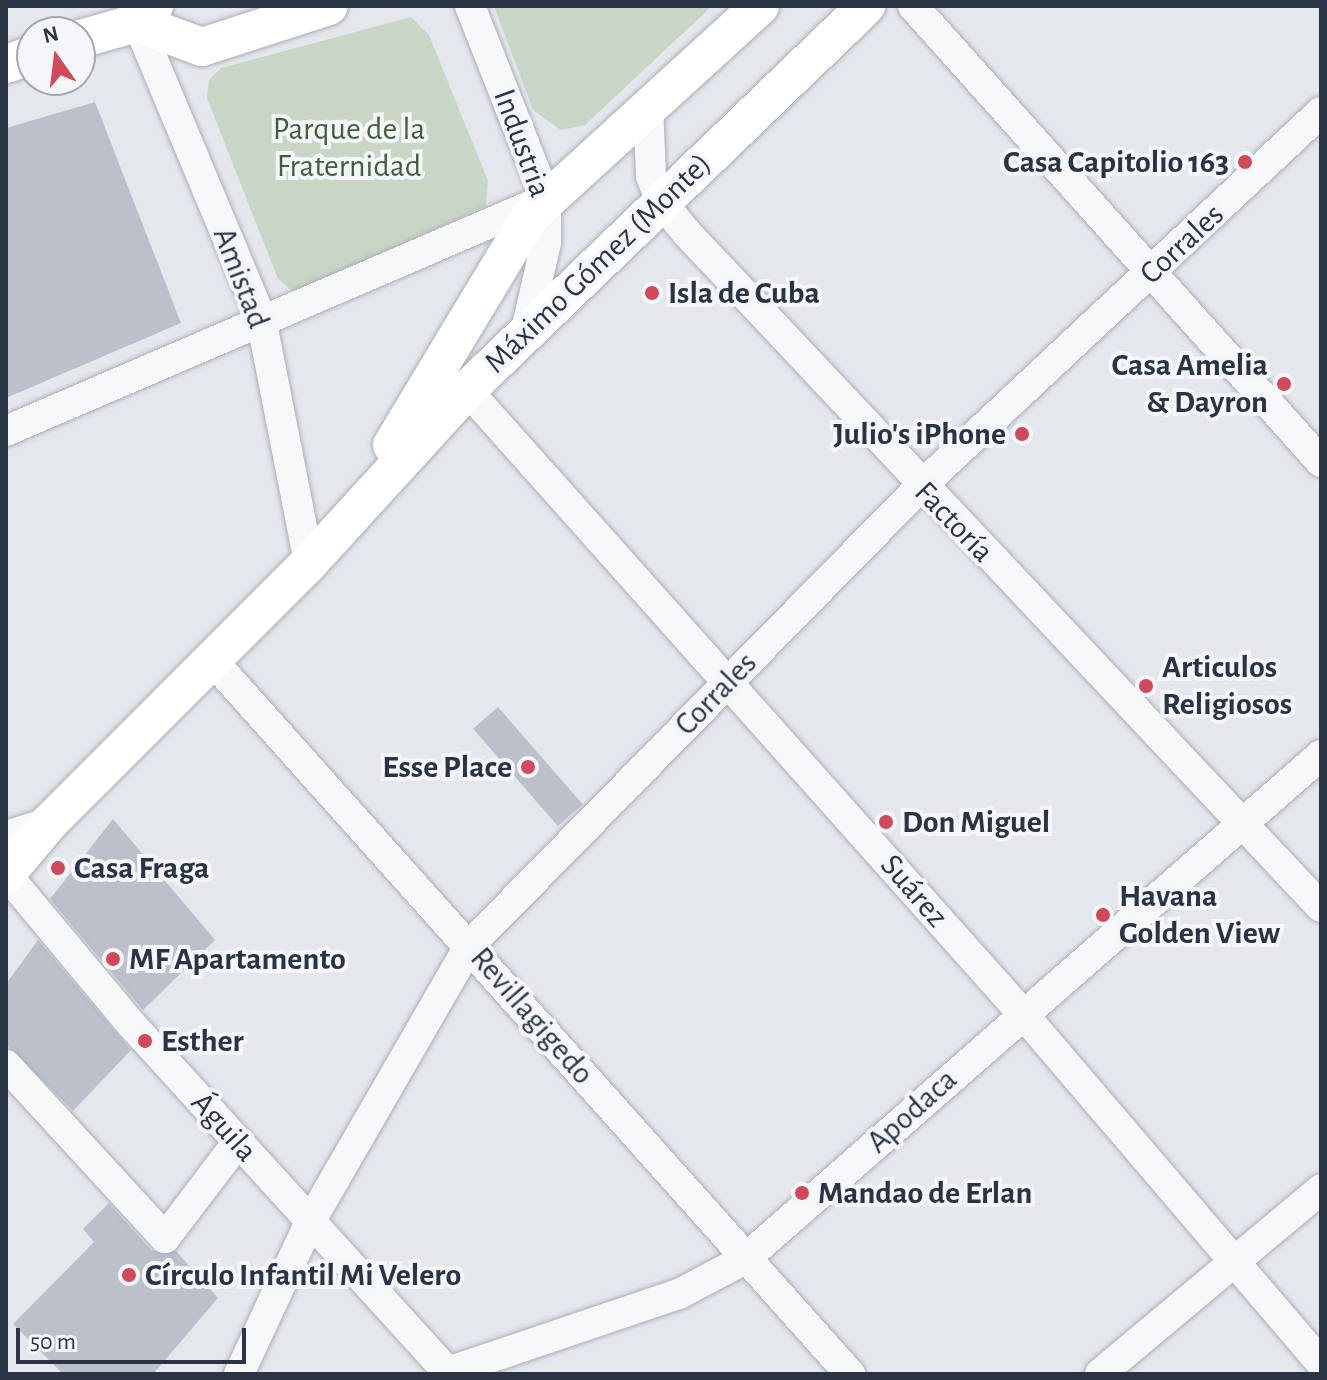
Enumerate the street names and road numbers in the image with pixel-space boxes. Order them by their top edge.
street label: Industria [485,84,559,202]
street label: Máximo Gómez (Monte) [476,145,720,381]
street label: Corrales [1132,196,1232,292]
street label: Amistad [204,222,278,334]
street label: Factoría [906,473,1002,571]
street label: Corrales [667,644,765,744]
street label: Suárez [872,847,956,935]
street label: Revillagigedo [462,940,602,1092]
street label: Apodaca [859,1061,965,1161]
street label: Águila [183,1084,265,1170]

